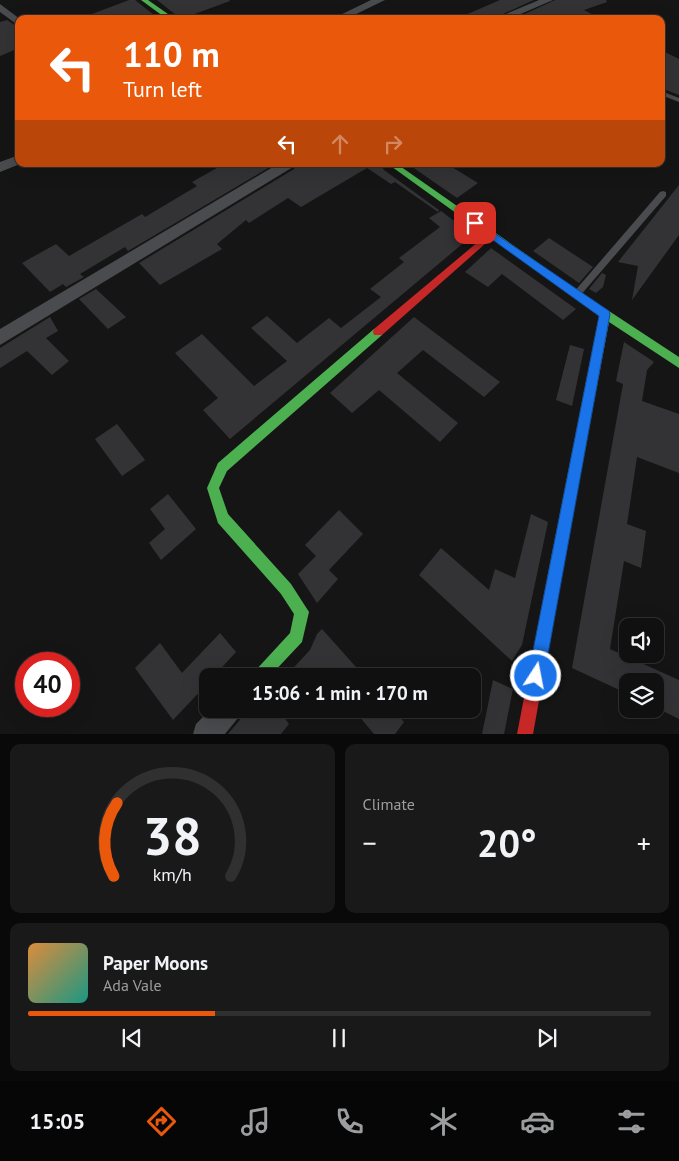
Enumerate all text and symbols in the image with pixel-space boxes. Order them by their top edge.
text: 110 m [123,31,220,77]
icon: left [40,35,105,100]
text: Turn left [123,75,202,103]
icon: left [273,130,301,158]
icon: ahead [326,130,354,158]
icon: right [379,130,407,158]
pin [454,202,496,244]
icon: arrive [461,209,489,237]
map controls [619,618,664,718]
button: sound [619,618,664,663]
position arrow [509,649,561,701]
speed limit sign: 40 [15,652,80,717]
button: layers [619,673,664,718]
text: 15:06 · 1 min · 170 m [252,681,428,705]
text: Climate [363,794,415,814]
text: 38 [143,802,202,869]
text: 20° [477,818,537,867]
text: − [363,824,377,861]
text: + [637,824,651,861]
text: km/h [153,863,192,886]
text: Paper Moons [103,951,208,975]
text: Ada Vale [103,975,162,995]
icon: previous [118,1024,146,1052]
icon: pause [325,1024,353,1052]
icon: next [533,1024,561,1052]
icon: directions [144,1104,179,1139]
icon: music [238,1104,273,1139]
icon: phone [332,1104,367,1139]
icon: climate [426,1104,461,1139]
icon: car [520,1104,555,1139]
icon: filters [614,1104,649,1139]
text: 15:05 [30,1107,85,1135]

